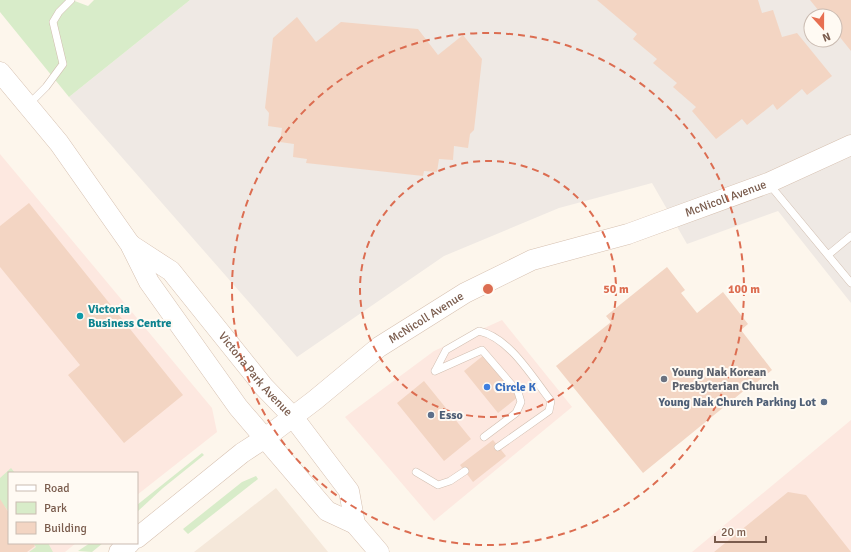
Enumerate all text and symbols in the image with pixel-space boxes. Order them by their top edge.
north arrow [803,8,843,48]
text: N [821,29,832,44]
street label: McNicoll Avenue [683,177,768,220]
centre of rings [481,282,495,296]
text: 50 m [603,282,629,297]
text: 100 m [728,282,760,297]
street label: McNicoll Avenue [386,288,466,347]
place label: Victoria Business Centre [88,302,172,331]
marker: Victoria Business Centre [75,311,85,321]
street label: Victoria Park Avenue [215,329,296,419]
place label: Young Nak Korean Presbyterian Church [671,365,780,394]
marker: Young Nak Korean Presbyterian Church [659,374,669,384]
place label: Circle K [495,380,536,395]
marker: Circle K [482,382,492,392]
place label: Young Nak Church Parking Lot [657,395,816,410]
marker: Young Nak Church Parking Lot [819,397,829,407]
place label: Esso [439,408,463,423]
marker: Esso [426,410,436,420]
legend [8,472,138,544]
text: Road [44,481,70,496]
text: Park [44,501,67,516]
scale bar [715,518,766,544]
text: Building [44,521,87,536]
text: 20 m [721,525,746,540]

